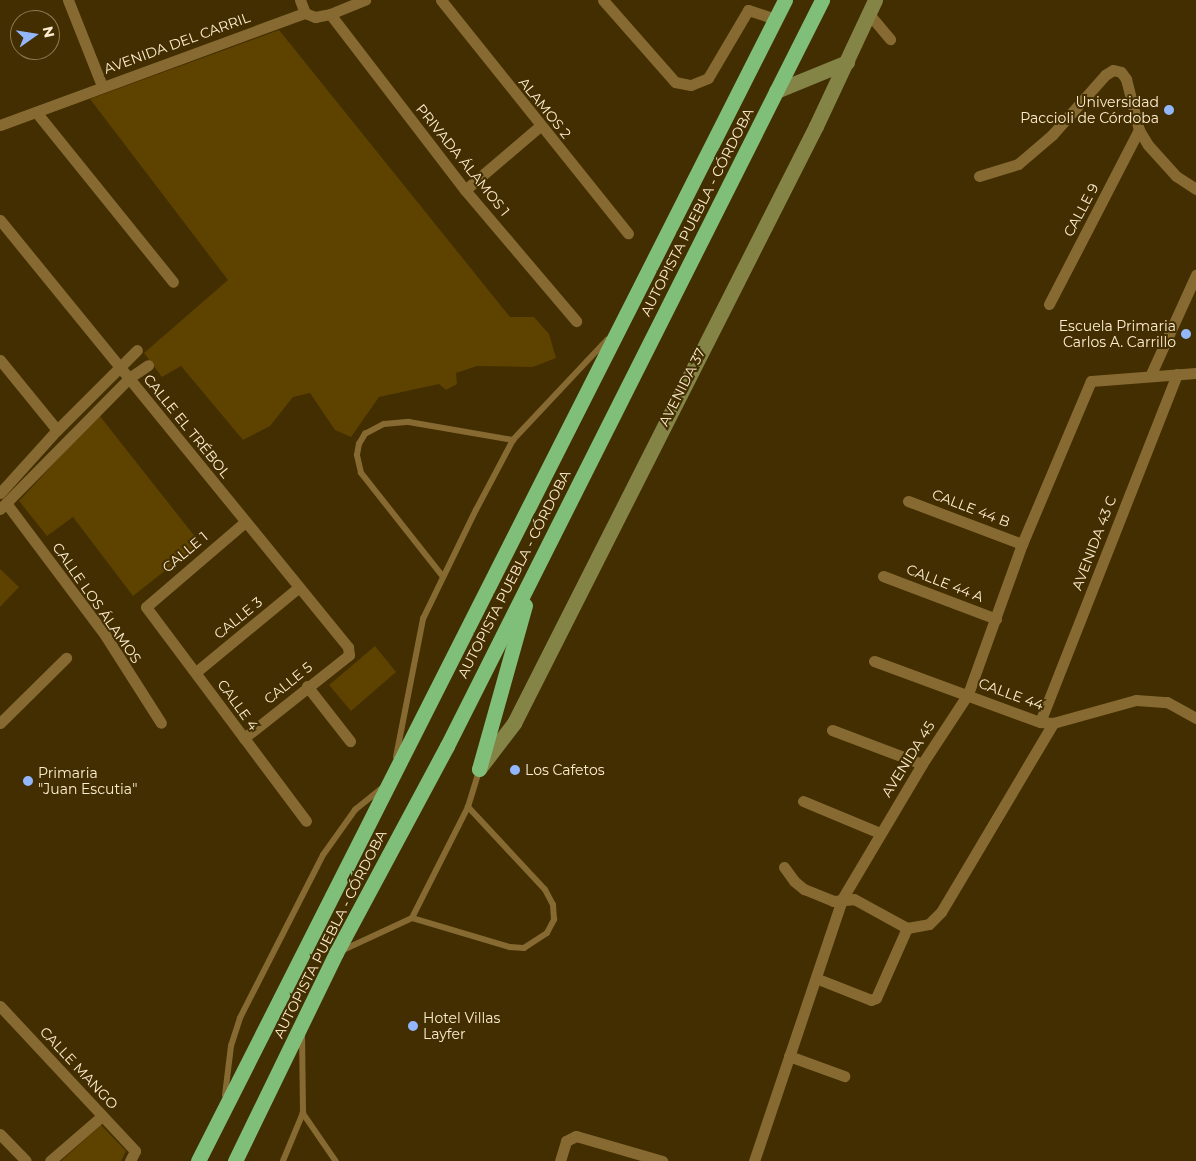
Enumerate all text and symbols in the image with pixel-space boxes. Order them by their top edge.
street label: AVENIDA DEL CARRIL [102,9,252,77]
north arrow [10,10,60,60]
text: N [39,24,59,39]
street label: ALAMOS 2 [515,74,575,142]
place label: Universidad Paccioli de Córdoba [1020,94,1159,126]
street label: PRIVADA ÁLAMOS 1 [413,101,513,219]
marker: Universidad Paccioli de Córdoba [1163,104,1175,116]
street label: AUTOPISTA PUEBLA - CÓRDOBA [637,105,757,319]
street label: CALLE 9 [1060,181,1102,239]
place label: Escuela Primaria Carlos A. Carrillo [1059,318,1176,351]
marker: Escuela Primaria Carlos A. Carrillo [1180,328,1192,340]
street label: AVENIDA 37 [655,345,709,429]
street label: CALLE EL TRÉBOL [140,371,234,481]
street label: AUTOPISTA PUEBLA - CÓRDOBA [454,467,574,681]
street label: CALLE 44 B [930,485,1012,531]
street label: AVENIDA 43 C [1068,493,1120,593]
street label: CALLE 1 [159,528,211,576]
street label: CALLE LOS ÁLAMOS [49,539,145,667]
street label: CALLE 44 A [904,561,986,605]
street label: CALLE 3 [211,593,265,643]
street label: CALLE 5 [261,658,315,708]
street label: CALLE 44 [976,675,1046,713]
street label: CALLE 4 [214,676,262,734]
street label: AVENIDA 45 [878,718,938,800]
place label: Los Cafetos [525,762,605,778]
marker: Los Cafetos [509,764,521,776]
place label: Primaria "Juan Escutia" [38,765,137,798]
marker: Primaria "Juan Escutia" [22,775,34,787]
street label: AUTOPISTA PUEBLA - CÓRDOBA [270,827,390,1041]
place label: Hotel Villas Layfer [423,1010,500,1042]
marker: Hotel Villas Layfer [407,1020,419,1032]
street label: CALLE MANGO [37,1023,121,1113]

